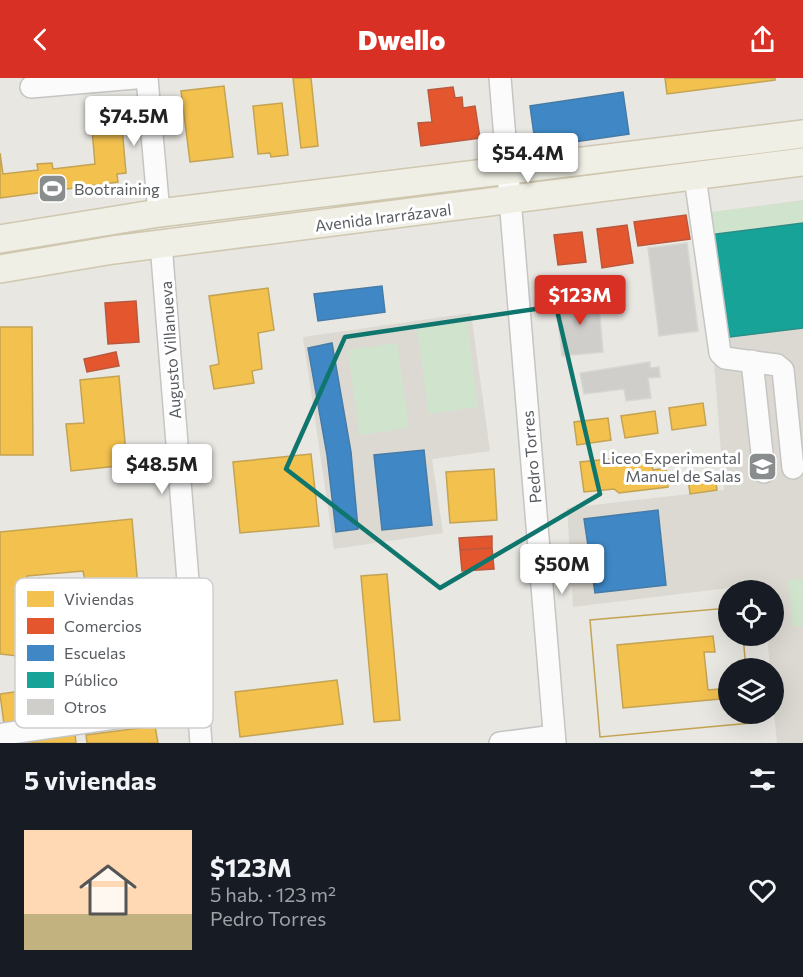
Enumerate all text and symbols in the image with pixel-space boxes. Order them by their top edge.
icon: back [24,23,57,56]
text: Dwello [358,23,445,56]
icon: share [746,23,779,56]
pin: $74.5M [85,96,183,147]
text: $74.5M [99,103,169,127]
pin: $54.4M [479,133,577,184]
text: $54.4M [492,140,564,164]
sports icon: Bootraining [37,172,69,204]
place label: Bootraining [74,179,160,198]
street label: Avenida Irarrázaval [314,199,452,235]
pin: $123M [538,275,622,326]
street label: Augusto Villanueva [156,280,184,420]
text: $123M [549,282,611,306]
street label: Pedro Torres [517,410,545,504]
pin: $48.5M [113,444,211,495]
place label: Liceo Experimental Manuel de Salas [602,448,741,485]
school or university icon: Liceo Experimental Manuel de Salas [746,450,778,482]
text: $48.5M [126,451,198,475]
pin: $50M [526,544,598,595]
text: $50M [534,551,590,575]
legend [15,578,213,728]
map controls [718,580,784,724]
button: locate [718,580,784,646]
text: Viviendas [64,589,134,608]
text: Comercios [64,616,142,635]
text: Escuelas [64,643,126,662]
button: layers [718,658,784,724]
text: Público [64,670,118,689]
text: Otros [64,697,106,716]
icon: filters [746,763,779,796]
text: 5 viviendas [24,764,157,795]
text: $123M [210,851,292,882]
icon: home [72,854,144,926]
icon: heart [746,874,779,907]
text: 5 hab. · 123 m² [210,882,336,906]
text: Pedro Torres [210,906,326,930]

